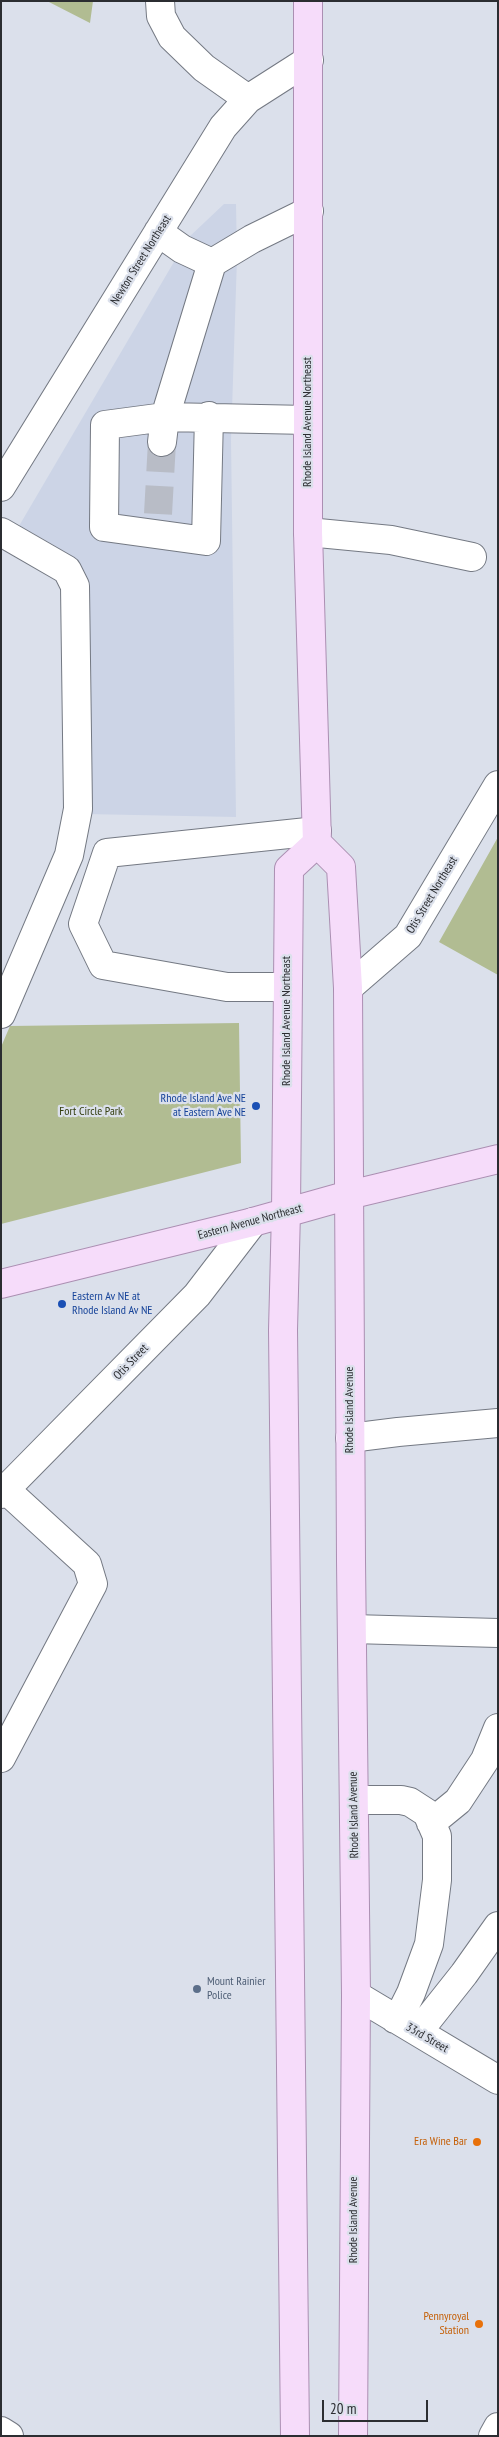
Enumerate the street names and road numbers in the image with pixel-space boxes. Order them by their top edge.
street label: Newton Street Northeast [108,213,174,307]
street label: Rhode Island Avenue Northeast [301,357,315,487]
street label: Otis Street Northeast [403,854,461,936]
street label: Rhode Island Avenue Northeast [280,956,294,1086]
street label: Eastern Avenue Northeast [196,1201,304,1243]
street label: Otis Street [111,1341,151,1383]
street label: Rhode Island Avenue [343,1367,357,1453]
street label: Rhode Island Avenue [346,1772,362,1858]
street label: 33rd Street [403,2020,451,2056]
street label: Rhode Island Avenue [347,2177,361,2263]

